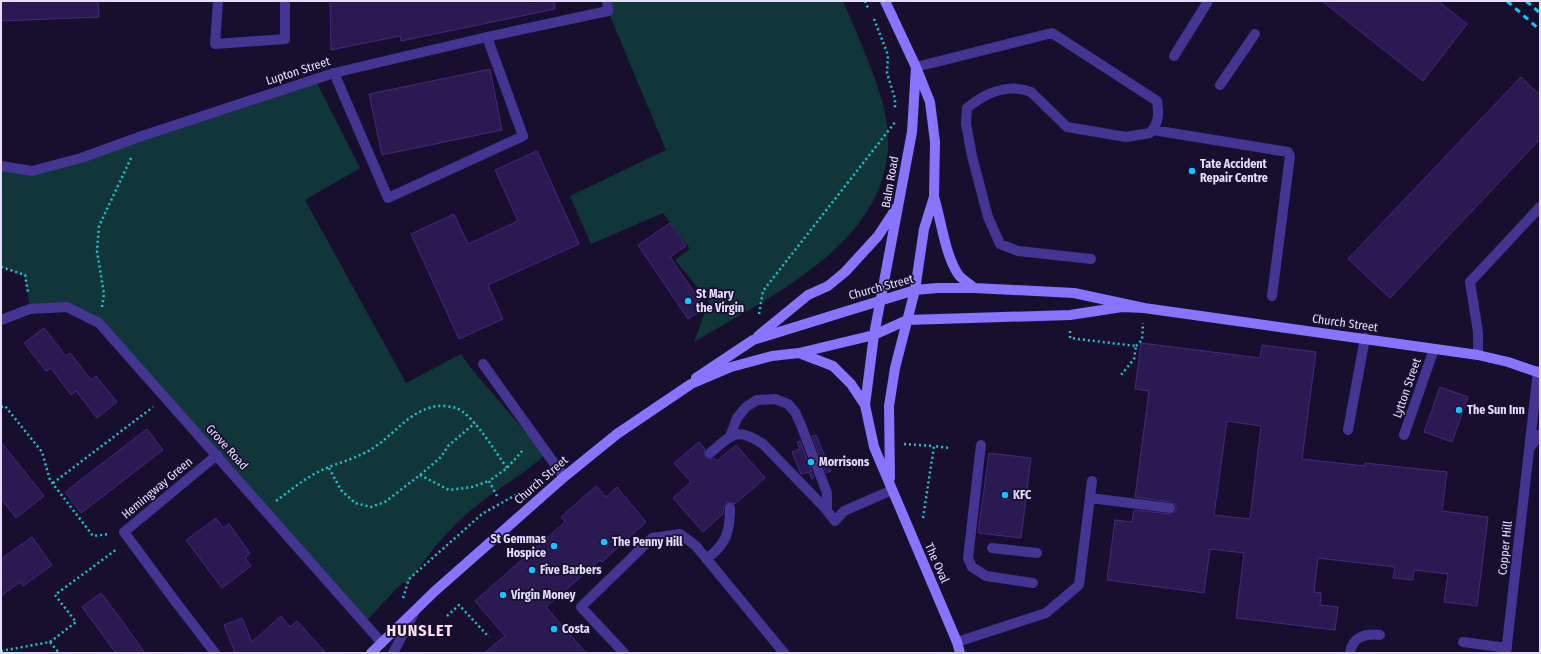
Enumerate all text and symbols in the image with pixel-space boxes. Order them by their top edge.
street label: Lupton Street [264,54,332,88]
street label: Balm Road [879,155,901,209]
place label: Tate Accident Repair Centre [1200,157,1268,185]
marker: Tate Accident Repair Centre [1187,166,1197,176]
street label: Church Street [847,272,915,302]
place label: St Mary the Virgin [696,287,744,315]
marker: St Mary the Virgin [683,296,693,306]
street label: Church Street [1311,311,1379,335]
street label: Lytton Street [1390,356,1424,420]
place label: The Sun Inn [1467,403,1525,417]
marker: The Sun Inn [1454,405,1464,415]
street label: Grove Road [203,422,251,472]
street label: Church Street [511,453,571,507]
street label: Hemingway Green [119,454,195,522]
place label: Morrisons [819,455,870,469]
marker: Morrisons [806,457,816,467]
place label: KFC [1013,488,1032,502]
marker: KFC [1000,490,1010,500]
street label: Copper Hill [1495,520,1515,576]
place label: St Gemmas Hospice [490,532,547,560]
place label: The Penny Hill [612,535,683,549]
marker: The Penny Hill [599,537,609,547]
marker: St Gemmas Hospice [549,541,559,551]
street label: The Oval [922,541,952,585]
place label: Five Barbers [540,563,602,577]
marker: Five Barbers [527,565,537,575]
place label: Virgin Money [510,588,576,602]
marker: Virgin Money [498,590,508,600]
district label: HUNSLET [387,621,453,640]
place label: Costa [562,622,590,636]
marker: Costa [549,624,559,634]

